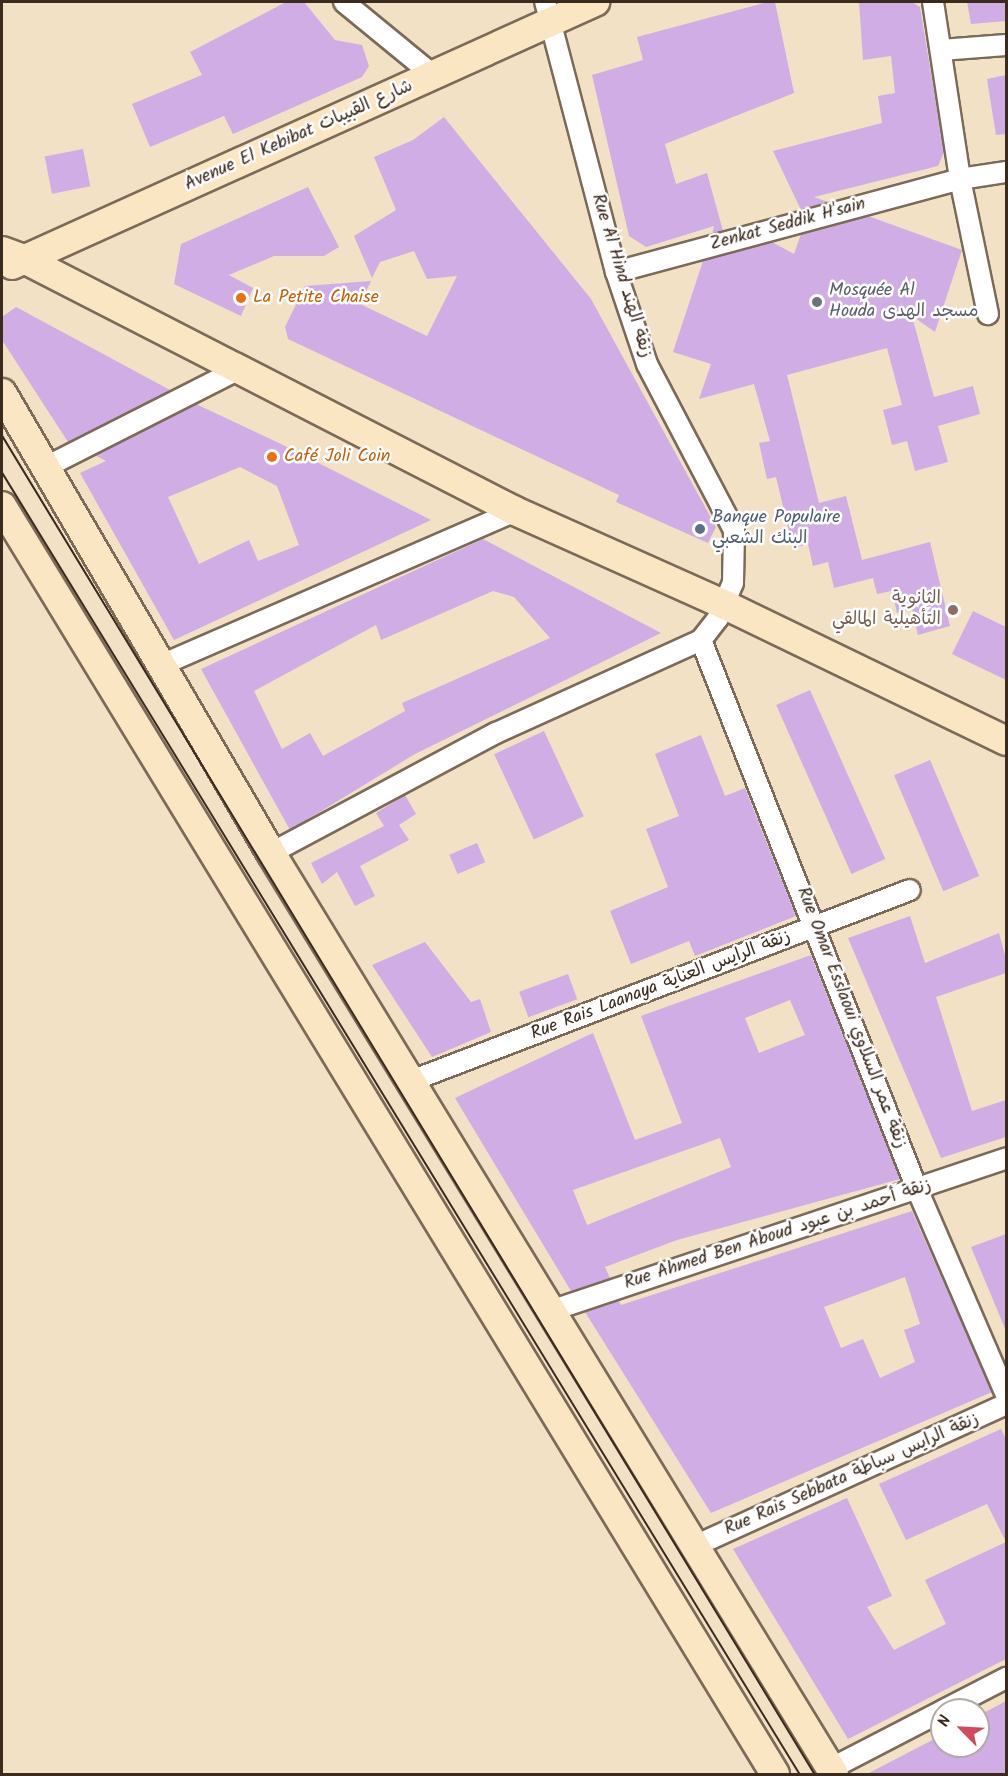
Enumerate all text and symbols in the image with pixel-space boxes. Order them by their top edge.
street label: Avenue El Kebibat شارع القبيبات [182,76,416,196]
street label: Rue Al Hind زنقة الهند [586,191,656,361]
street label: Zenkat Seddik H'sain [708,194,868,256]
place label: Mosquée Al Houda مسجد الهدى [829,281,979,324]
place label: La Petite Chaise [253,287,379,309]
marker: La Petite Chaise [234,291,248,305]
marker: Mosquée Al Houda مسجد الهدى [810,295,824,309]
place label: Café Joli Coin [284,446,390,468]
marker: Café Joli Coin [265,450,279,464]
place label: Banque Populaire البنك الشعبي [712,508,840,550]
marker: Banque Populaire البنك الشعبي [693,522,707,536]
place label: الثانوية التأهيلية المالقي [832,589,941,632]
marker: الثانوية التأهيلية المالقي [946,603,960,617]
street label: Rue Omar Esslaoui زنقة عمر السلاوي [791,884,911,1152]
street label: Rue Rais Laanaya زنقة الرايس العناية [528,926,794,1046]
street label: Rue Ahmed Ben Aboud زنقة أحمد بن عبود [622,1175,934,1295]
street label: Rue Rais Sebbata زنقة الرايس سباطة [721,1409,983,1541]
north arrow [930,1698,990,1758]
text: N [931,1712,958,1731]

